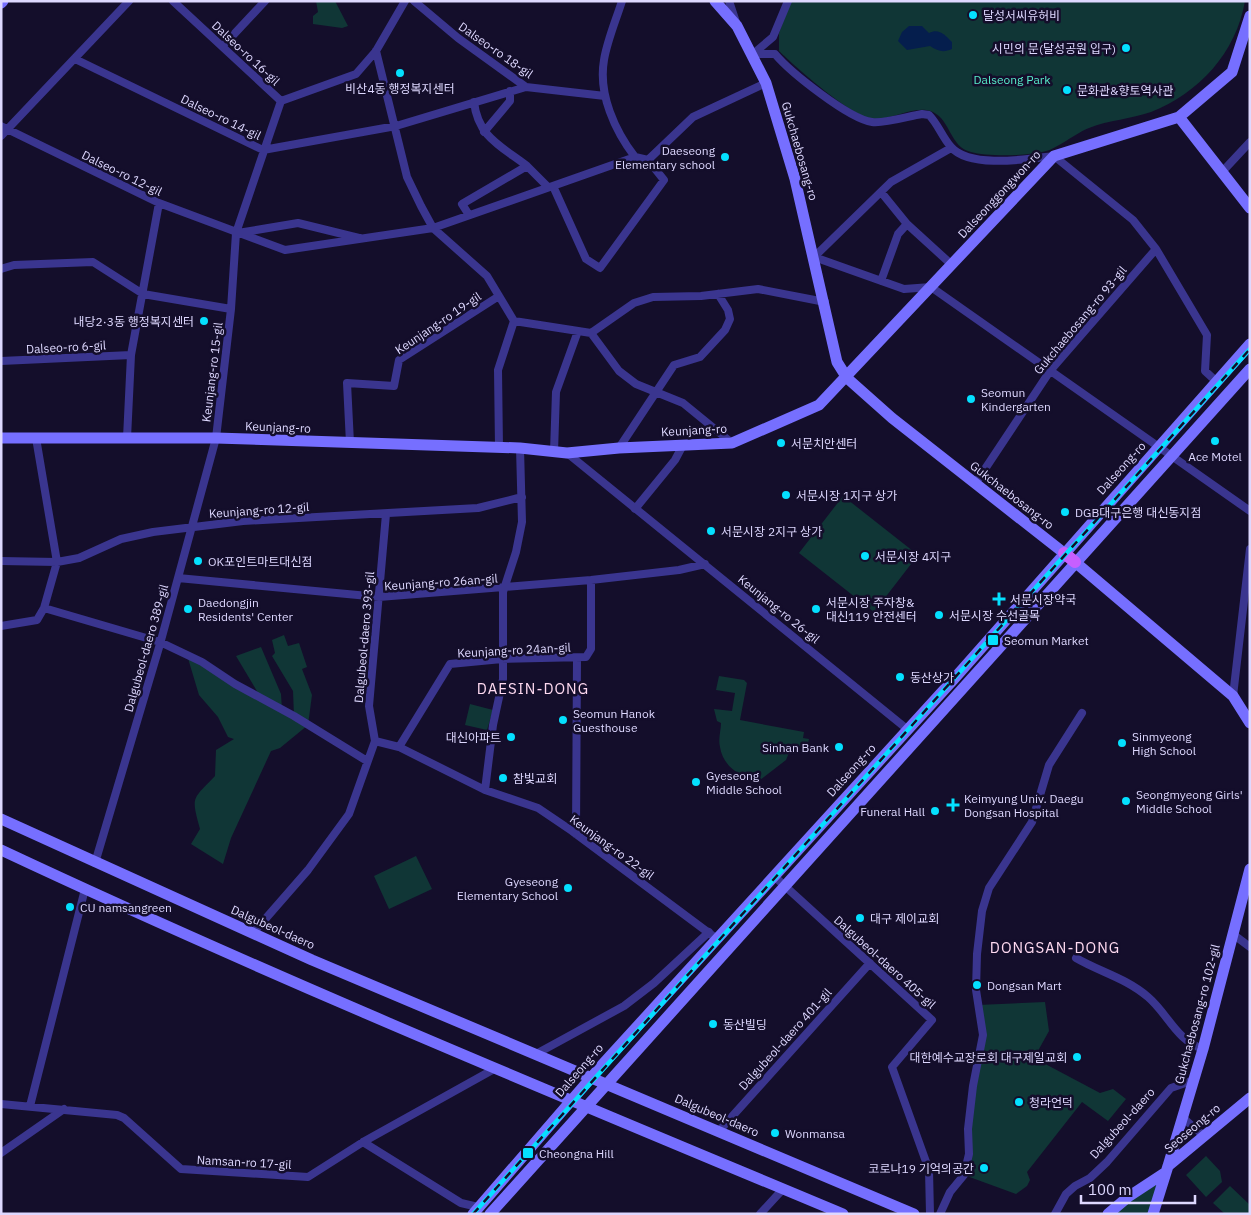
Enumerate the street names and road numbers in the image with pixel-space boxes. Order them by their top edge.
street label: Dalseo-ro 16-gil [209,18,283,88]
street label: Dalseo-ro 18-gil [456,19,536,81]
street label: Dalseo-ro 14-gil [178,91,264,143]
street label: Gukchaebosang-ro [779,100,821,202]
street label: Dalseo-ro 12-gil [79,147,165,199]
street label: Dalseonggongwon-ro [954,147,1044,241]
street label: Gukchaebosang-ro 93-gil [1030,263,1130,377]
street label: Keunjang-ro 19-gil [392,289,484,357]
street label: Keunjang-ro 15-gil [198,321,226,423]
street label: Dalseo-ro 6-gil [26,337,106,357]
street label: Keunjang-ro [245,418,311,436]
street label: Keunjang-ro [661,421,728,439]
street label: Dalseong-ro [1093,438,1149,498]
street label: Gukchaebosang-ro [967,458,1057,532]
street label: Keunjang-ro 12-gil [208,499,310,521]
street label: Dalgubeol-daero 393-gil [351,571,377,703]
street label: Keunjang-ro 26an-gil [384,571,498,593]
street label: Keunjang-ro 26-gil [735,572,823,646]
street label: Dalgubeol-daero 389-gil [121,582,171,714]
street label: Keunjang-ro 24an-gil [457,640,571,660]
street label: Dalseong-ro [823,740,879,800]
street label: Keunjang-ro 22-gil [567,811,657,883]
street label: Dalgubeol-daero [229,902,317,952]
street label: Dalgubeol-daero 405-gil [831,912,939,1012]
street label: Gukchaebosang-ro 102-gil [1171,943,1223,1085]
street label: Dalgubeol-daero 401-gil [735,985,835,1093]
street label: Dalseong-ro [552,1040,606,1100]
street label: Dalgubeol-daero [1086,1084,1158,1162]
street label: Dalgubeol-daero [673,1090,762,1140]
street label: Seoseong-ro [1161,1100,1223,1156]
street label: Namsan-ro 17-gil [196,1152,292,1172]

